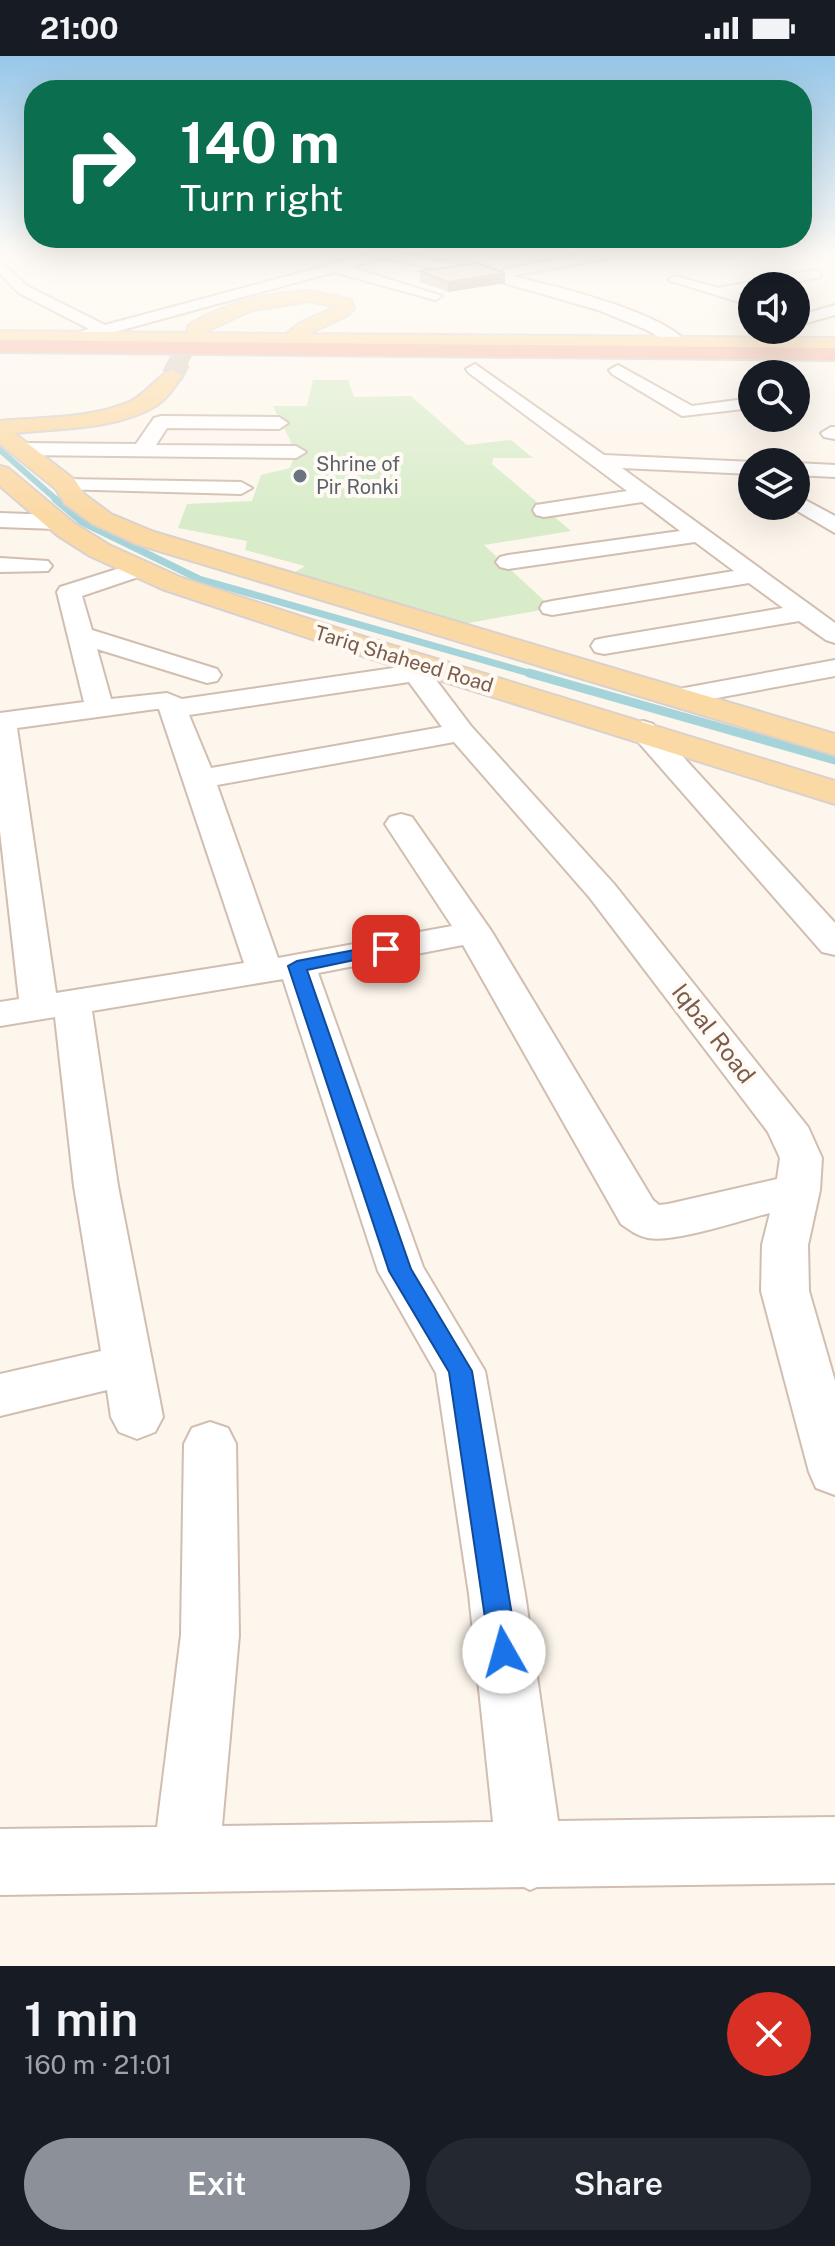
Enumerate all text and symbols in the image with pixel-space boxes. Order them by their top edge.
text: 21:00 [40,10,119,46]
text: 140 m [180,110,340,176]
icon: right [48,112,152,216]
text: Turn right [180,177,343,219]
map controls [738,272,810,520]
button: sound [738,272,810,344]
button: search [738,360,810,432]
button: layers [738,448,810,520]
place label: Shrine of Pir Ronki [316,452,400,499]
marker: Shrine of Pir Ronki [291,467,309,485]
street label: Tariq Shaheed Road [312,620,496,698]
pin [352,915,420,983]
icon: arrive [364,927,408,971]
street label: Iqbal Road [667,978,761,1088]
position arrow [462,1610,546,1694]
text: 1 min [24,1990,138,2047]
button: close [727,1992,811,2076]
text: 160 m · 21:01 [24,2049,172,2080]
button: Exit [24,2138,410,2230]
button: Share [426,2138,811,2230]

